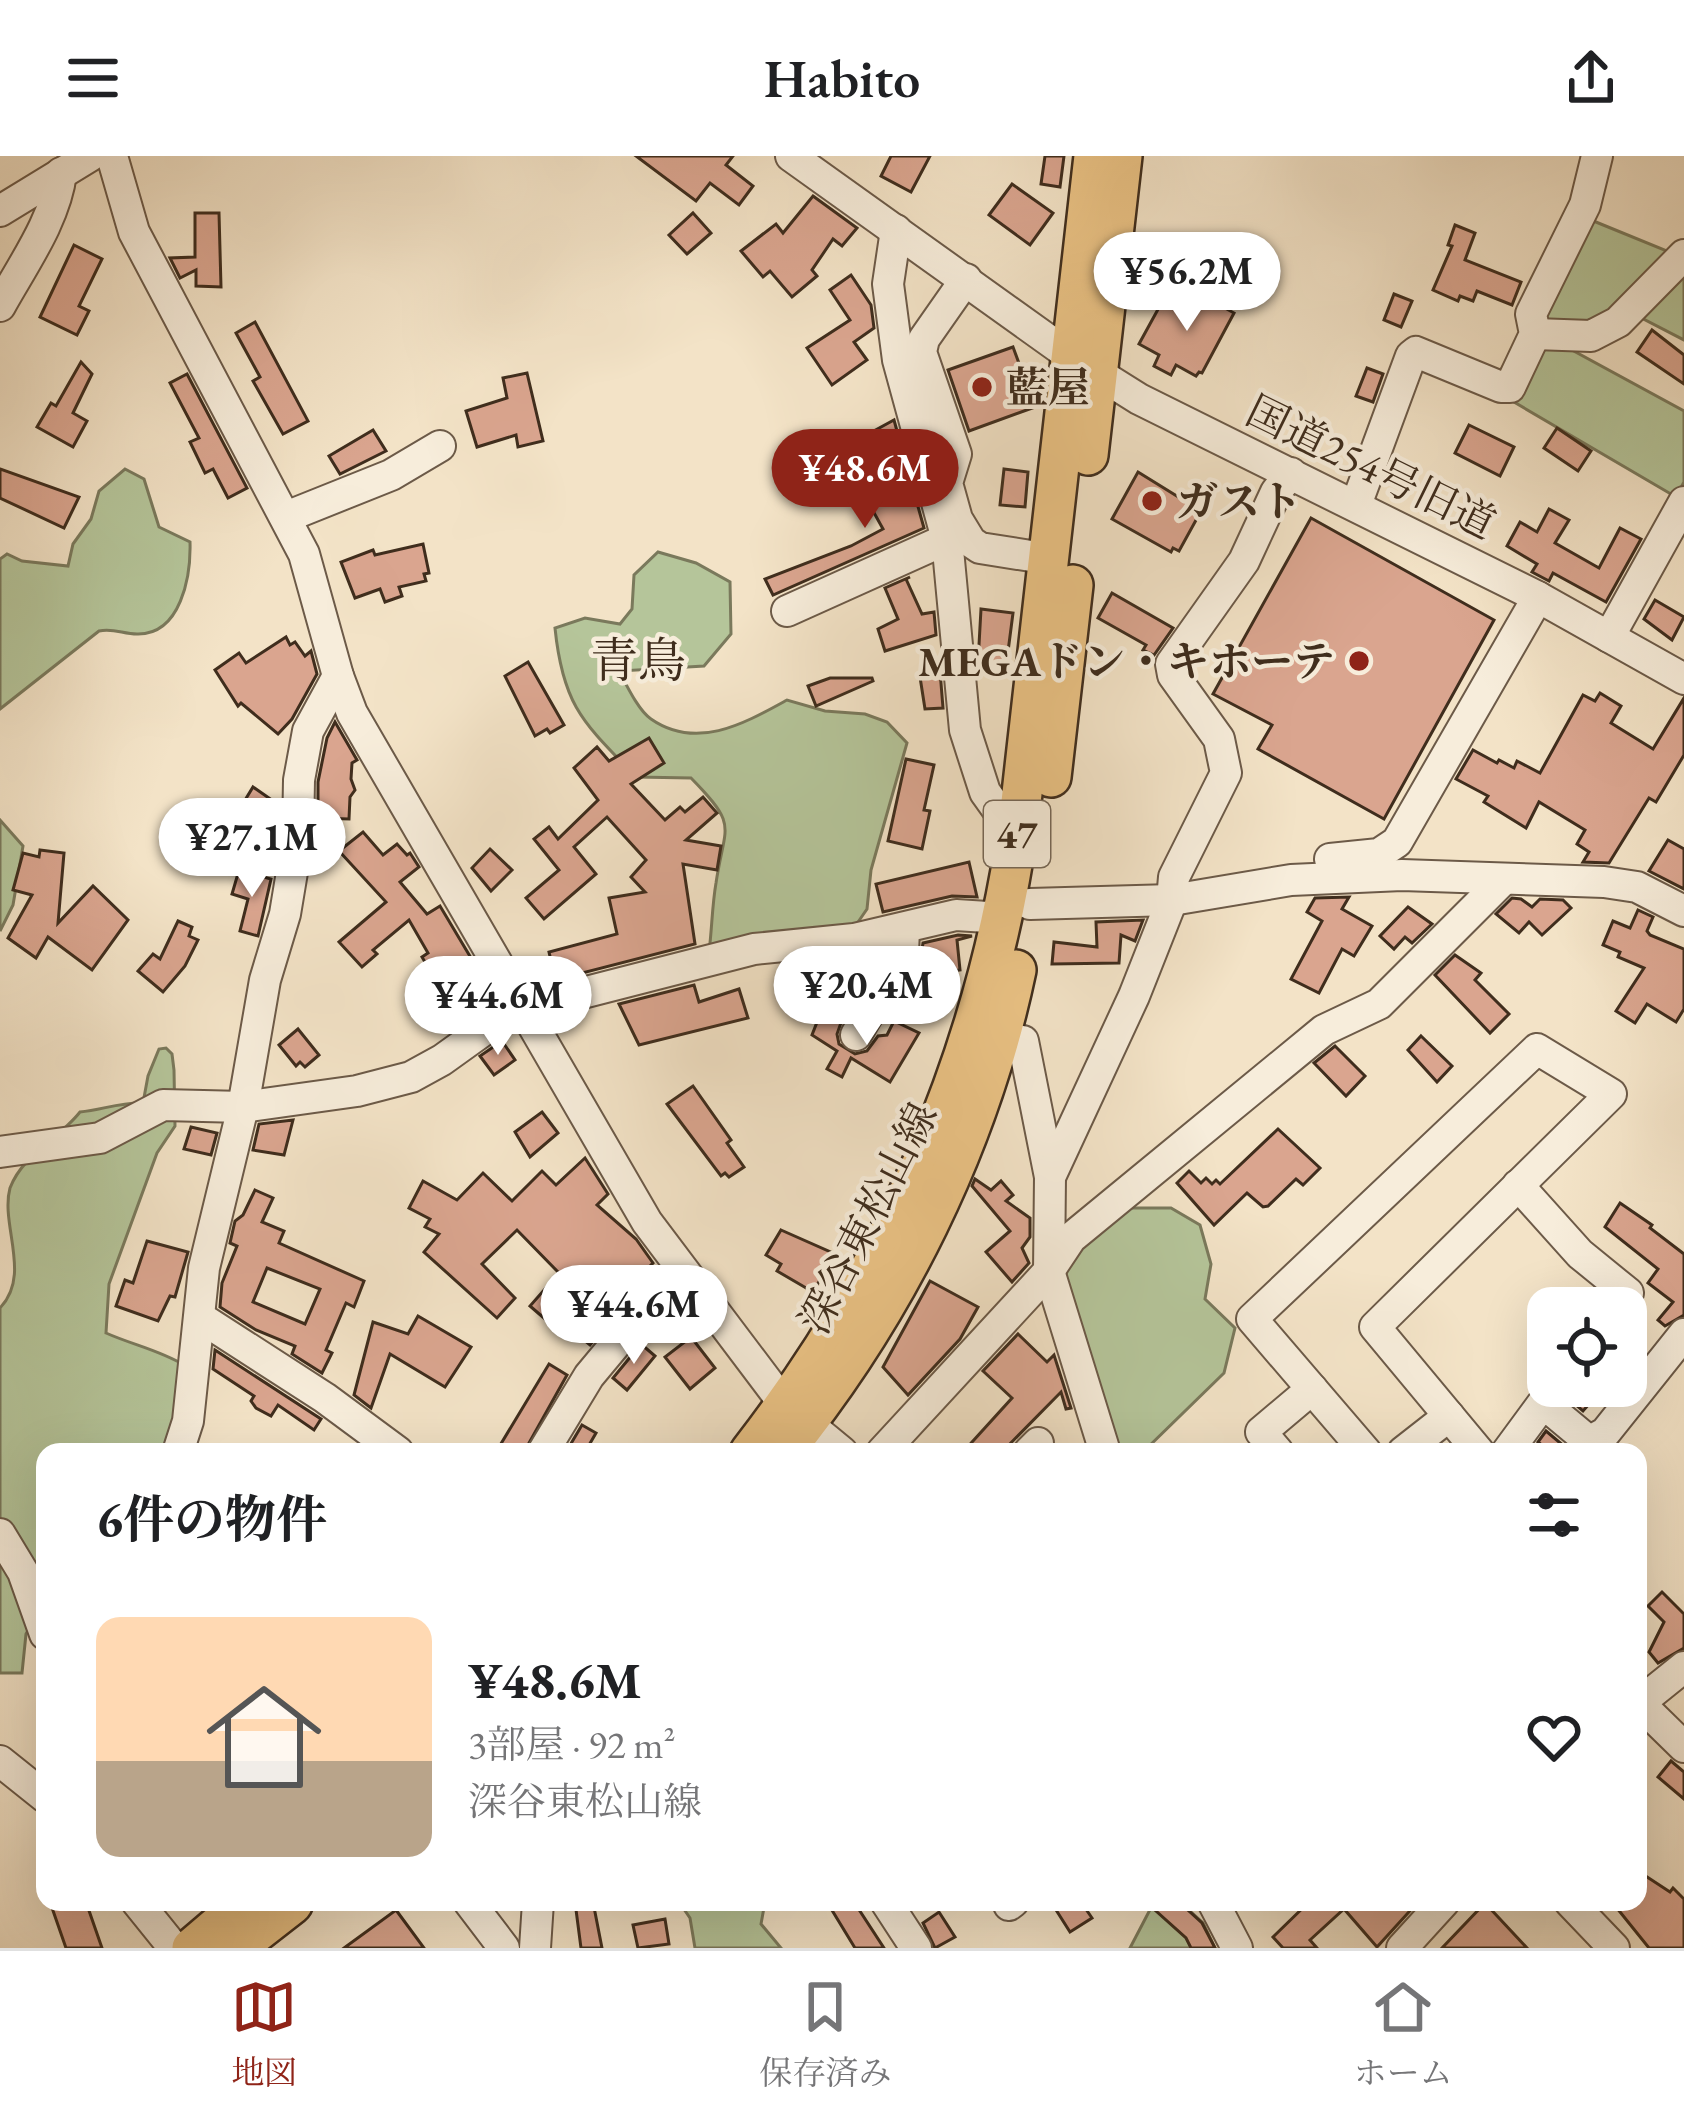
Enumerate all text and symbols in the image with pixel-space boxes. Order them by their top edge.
text: Habito [764,43,920,113]
icon: menu [60,45,126,111]
icon: share [1558,45,1624,111]
pin: ¥56.2M [1089,232,1285,334]
text: ¥56.2M [1121,245,1253,296]
place label: 藍屋 [1006,360,1090,415]
marker: 藍屋 [969,374,995,400]
street label: 国道254号旧道 [1237,383,1505,551]
pin: ¥48.6M [767,429,963,531]
text: ¥48.6M [799,442,931,493]
place label: ガスト [1176,474,1302,529]
marker: ガスト [1139,488,1165,514]
district label: 青鳥 [590,629,686,691]
place label: MEGAドン・キホーテ [918,634,1335,689]
marker: MEGAドン・キホーテ [1346,648,1372,674]
pin: ¥27.1M [154,798,350,900]
road number: 47 [984,801,1050,867]
text: ¥27.1M [186,811,318,862]
pin: ¥20.4M [769,946,965,1048]
pin: ¥44.6M [400,956,596,1058]
text: ¥20.4M [801,959,933,1010]
text: ¥44.6M [432,969,564,1020]
street label: 深谷東松山線 [786,1093,950,1343]
pin: ¥44.6M [536,1265,732,1367]
text: ¥44.6M [568,1278,700,1329]
map controls [1527,1287,1647,1407]
button: locate [1527,1287,1647,1407]
icon: filters [1521,1482,1587,1548]
text: 6件の物件 [96,1486,327,1552]
text: ¥48.6M [468,1647,642,1713]
icon: home [192,1665,336,1809]
icon: heart [1521,1704,1587,1770]
text: 3部屋 · 92 m² [468,1719,675,1770]
text: 深谷東松山線 [468,1776,702,1827]
tab: 地図 [231,1974,297,2094]
tab: 保存済み [759,1974,891,2094]
tab: ホーム [1354,1974,1453,2094]

